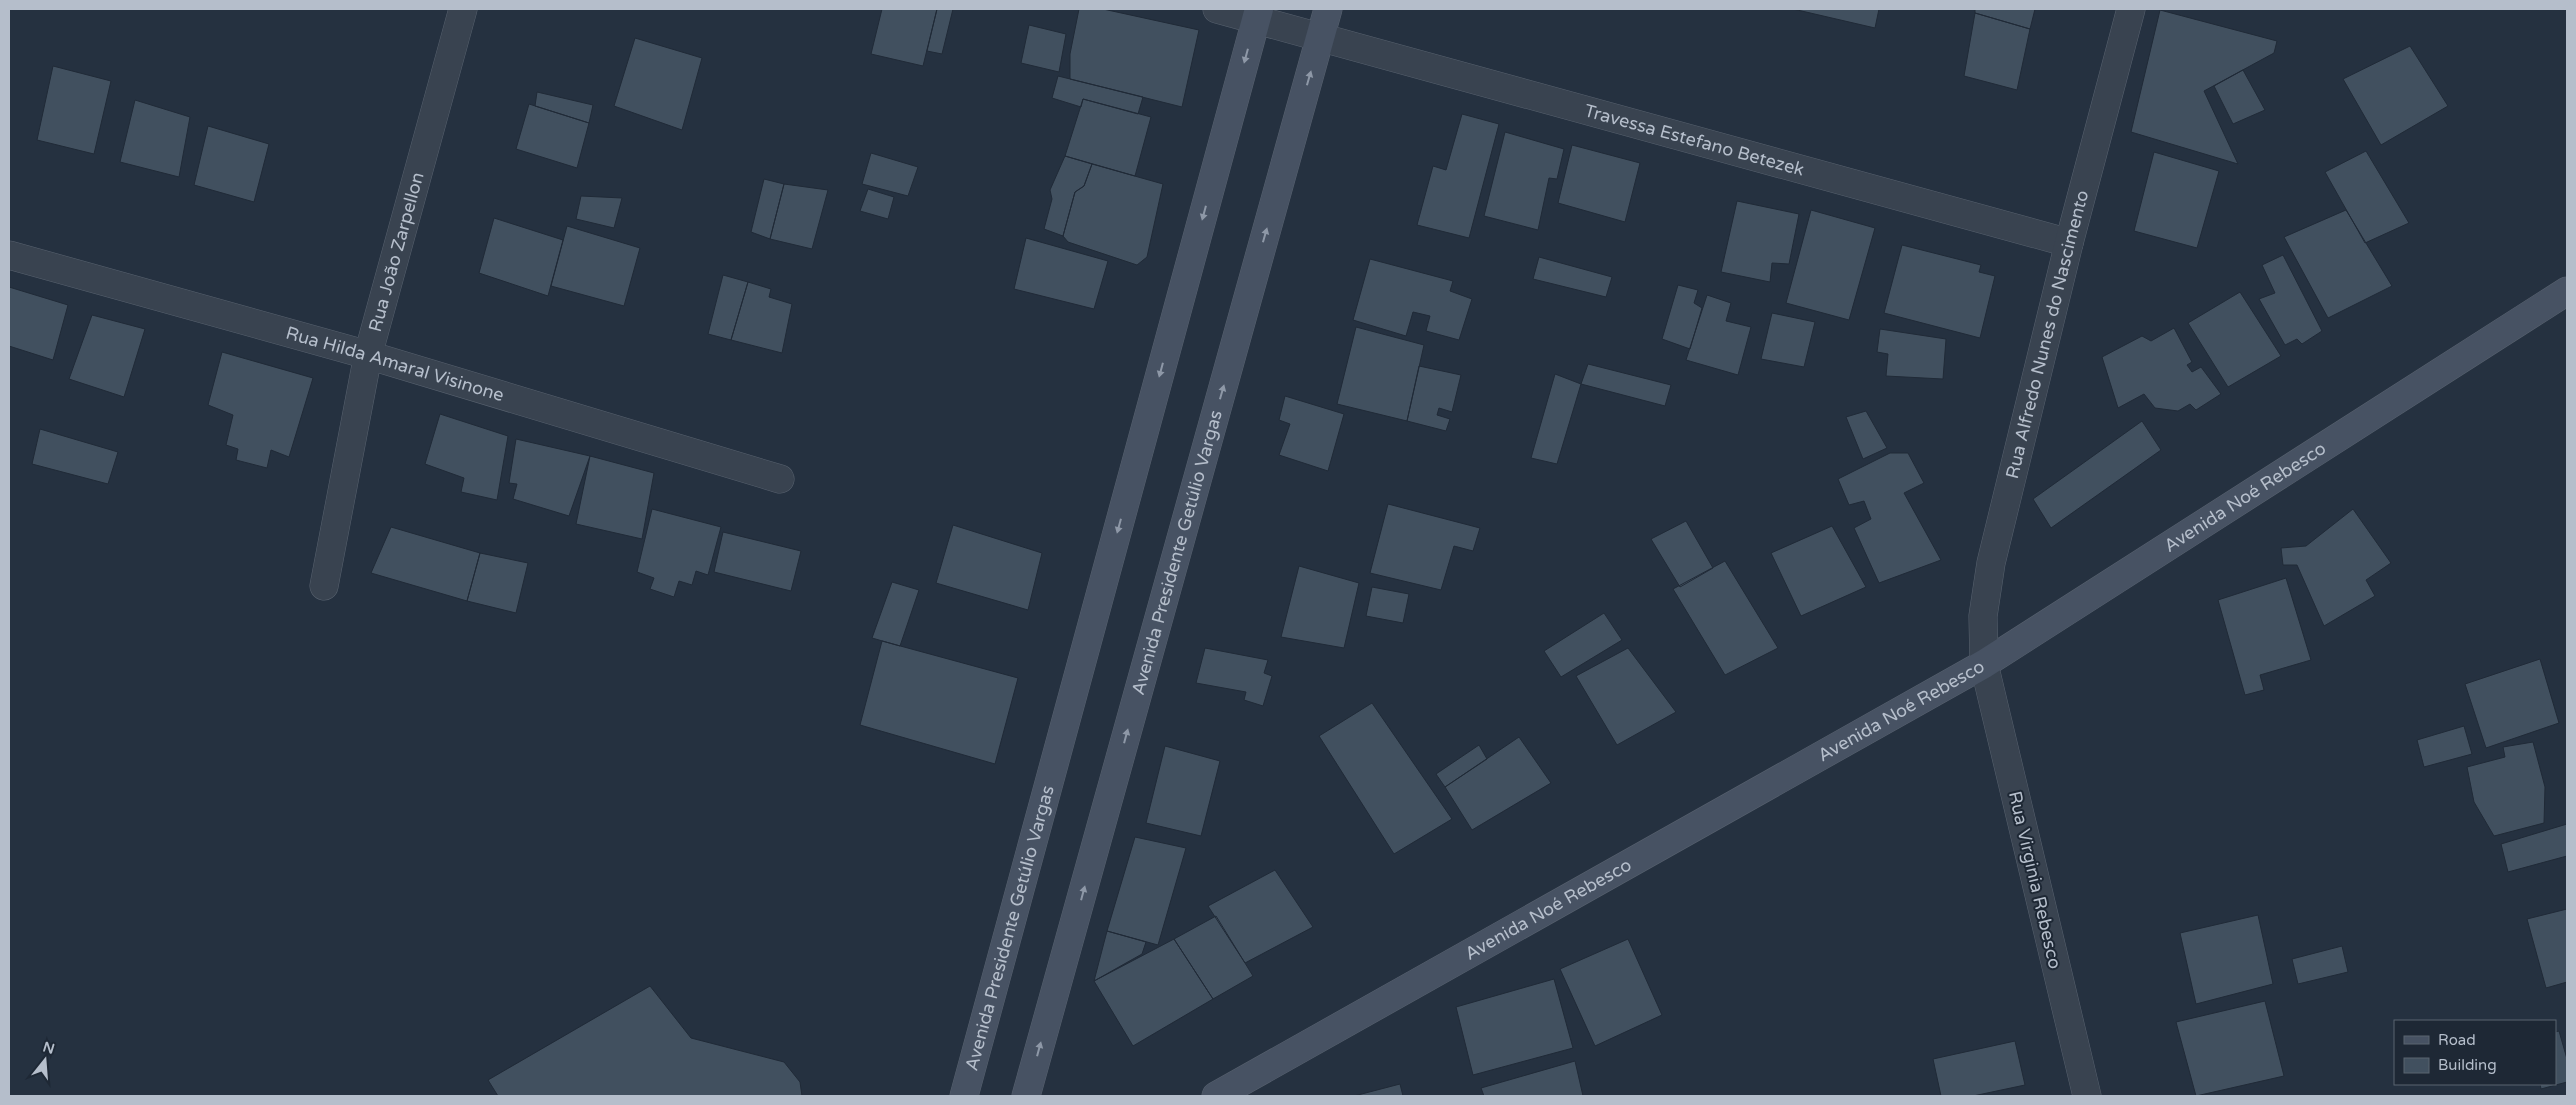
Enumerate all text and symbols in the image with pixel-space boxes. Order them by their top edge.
one-way arrow [1242,48,1250,63]
one-way arrow [1305,71,1313,86]
street label: Travessa Estefano Betezek [1582,99,1807,181]
street label: Rua João Zarpellon [364,170,429,334]
street label: Rua Alfredo Nunes do Nascimento [2001,188,2093,481]
one-way arrow [1199,205,1207,220]
one-way arrow [1262,227,1270,242]
street label: Rua Hilda Amaral Visinone [283,322,507,406]
one-way arrow [1157,362,1165,377]
one-way arrow [1218,384,1226,399]
street label: Avenida Presidente Getúlio Vargas [1127,408,1227,697]
street label: Avenida Noé Rebesco [2160,437,2330,557]
one-way arrow [1114,519,1122,534]
street label: Avenida Noé Rebesco [1814,655,1988,766]
one-way arrow [1122,729,1130,744]
street label: Avenida Presidente Getúlio Vargas [960,783,1059,1073]
street label: Rua Virginia Rebesco [2004,789,2066,971]
street label: Avenida Noé Rebesco [1461,854,1635,965]
one-way arrow [1079,885,1087,900]
legend [2394,1020,2556,1085]
text: Road [2438,1031,2476,1049]
north arrow [20,1035,70,1085]
text: N [41,1038,57,1058]
one-way arrow [1036,1042,1044,1057]
text: Building [2438,1056,2497,1074]

